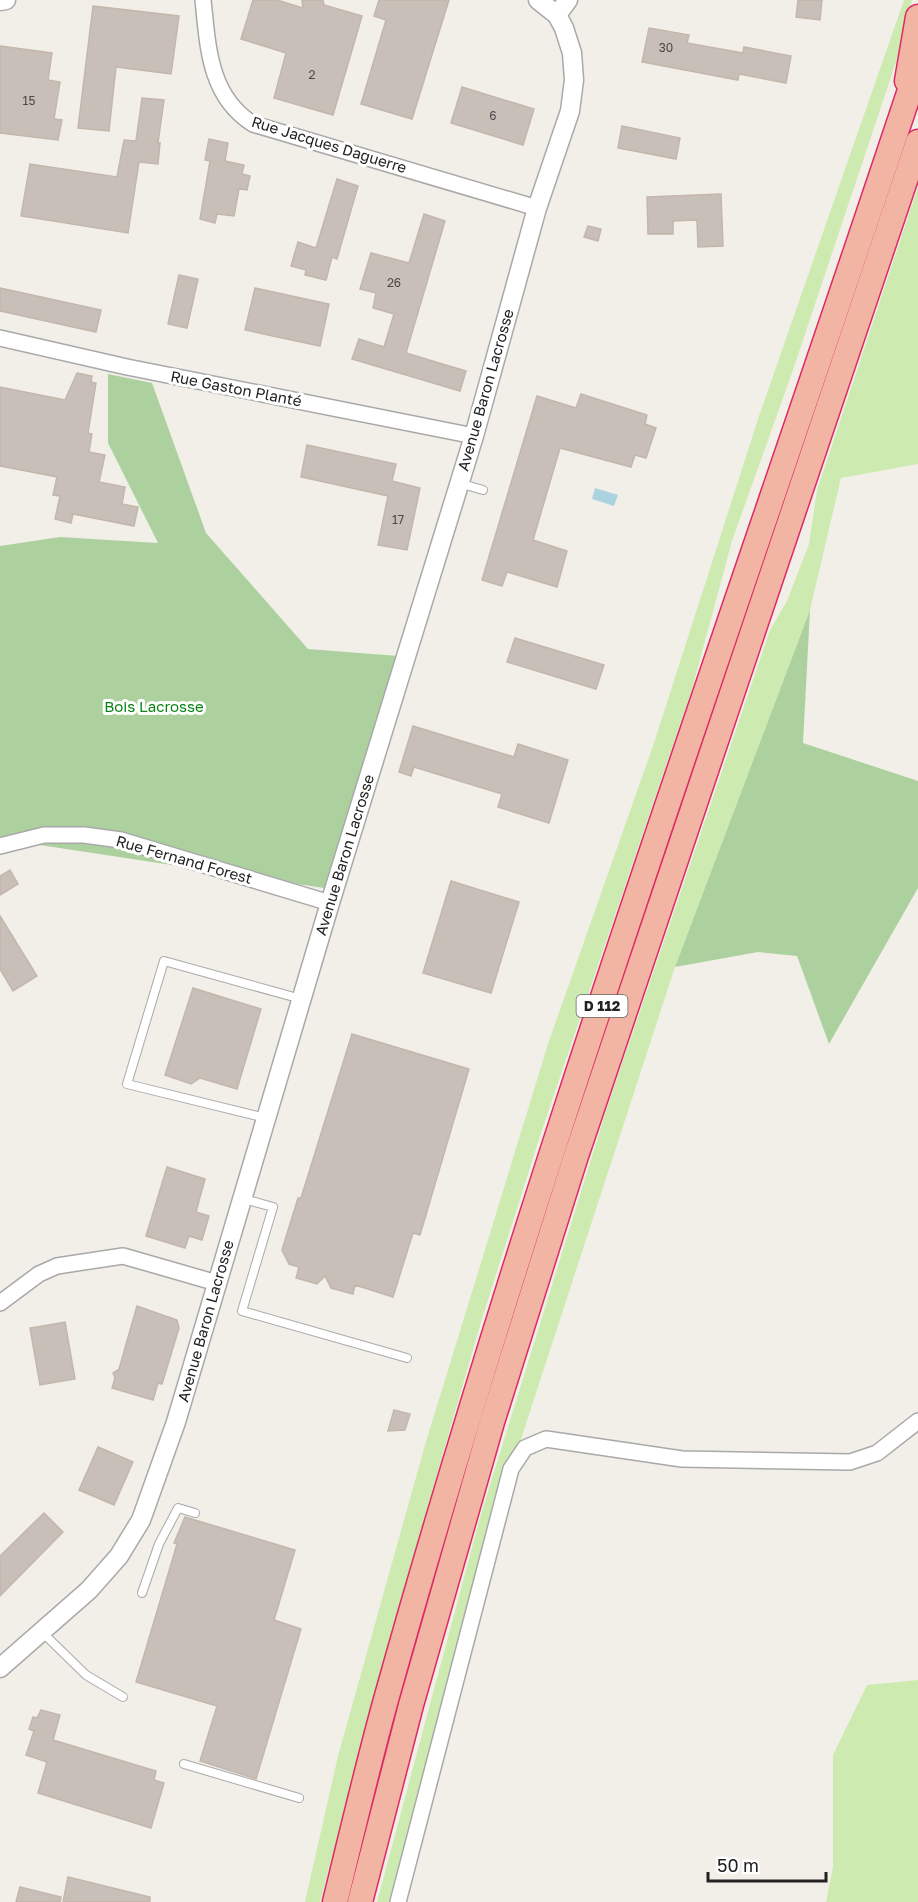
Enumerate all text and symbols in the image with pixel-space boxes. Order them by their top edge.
house number: 30 [659,40,673,55]
house number: 2 [309,67,316,82]
house number: 15 [23,93,35,108]
house number: 6 [489,108,497,123]
street label: Rue Jacques Daguerre [250,112,409,176]
house number: 26 [387,275,401,290]
street label: Avenue Baron Lacrosse [453,306,517,473]
street label: Rue Gaston Planté [169,366,304,410]
house number: 17 [392,512,404,527]
park label: Bois Lacrosse [104,697,204,715]
street label: Avenue Baron Lacrosse [311,772,377,937]
street label: Rue Fernand Forest [114,831,254,887]
road number: D 112 [576,995,628,1017]
street label: Avenue Baron Lacrosse [173,1237,237,1404]
scale bar [708,1845,826,1883]
text: 50 m [717,1854,759,1876]

